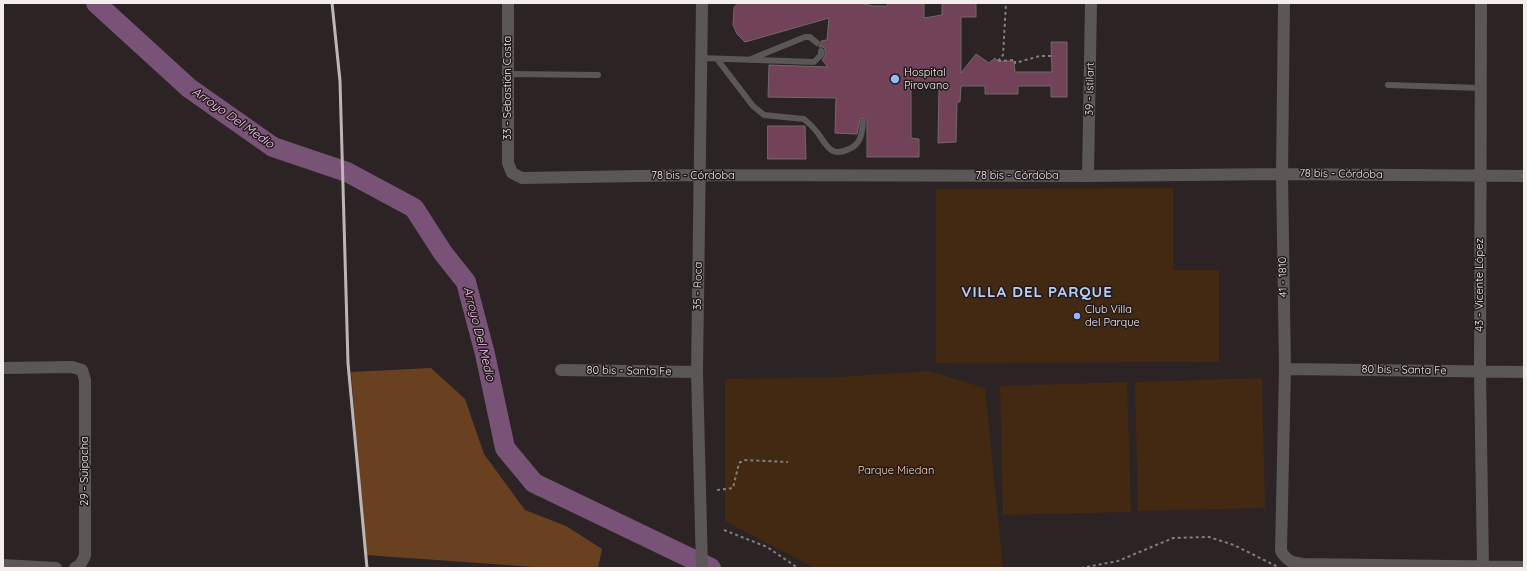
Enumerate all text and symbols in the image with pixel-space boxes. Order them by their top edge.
street label: 33 - Sebastián Costa [501,36,515,140]
street label: 39 - Istilart [1083,62,1097,116]
place label: Hospital Pirovano [904,66,949,92]
marker: Hospital Pirovano [889,73,901,85]
water label: Arroyo Del Medio [189,84,277,152]
street label: 78 bis - Córdoba [1299,167,1383,181]
street label: 78 bis - Córdoba [651,169,735,183]
street label: 78 bis - Córdoba [975,169,1059,183]
street label: 43 - Vicente López [1473,238,1487,332]
street label: 41 - 1810 [1276,257,1290,297]
street label: 35 - Roca [691,262,705,310]
district label: VILLA DEL PARQUE [961,283,1113,301]
water label: Arroyo Del Medio [460,285,498,383]
place label: Club Villa del Parque [1085,303,1140,329]
marker: Club Villa del Parque [1072,311,1082,321]
street label: 80 bis - Santa Fe [1361,363,1447,377]
street label: 80 bis - Santa Fe [586,364,672,378]
street label: 29 - Suipacha [78,436,92,506]
park label: Parque Miedan [858,464,934,478]

